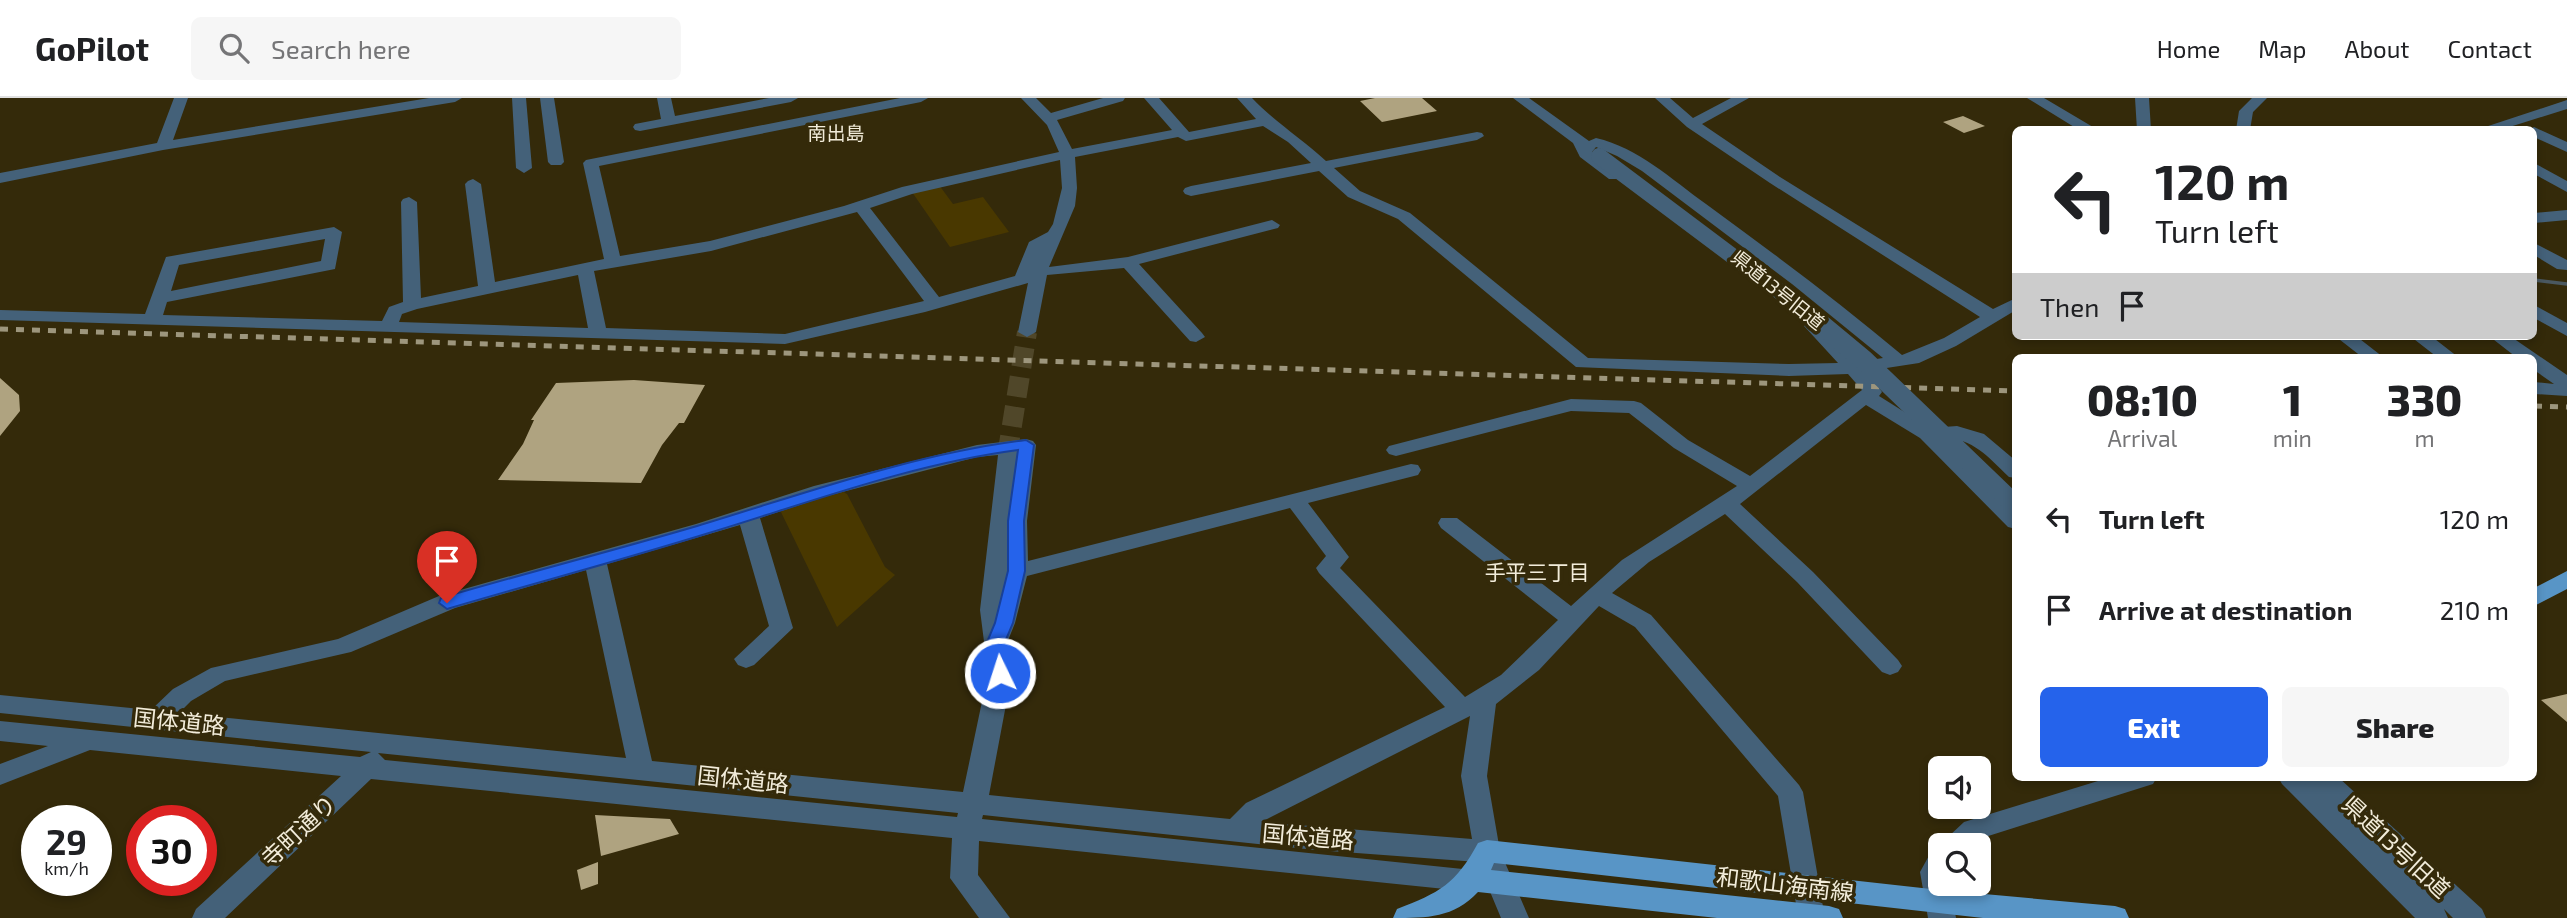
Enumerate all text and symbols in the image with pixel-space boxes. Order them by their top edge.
search box [191,17,681,80]
text: GoPilot [35,28,149,68]
icon: search [215,29,253,67]
text: Search here [271,33,411,64]
text: Home [2157,34,2220,63]
text: Map [2258,34,2306,63]
text: About [2344,34,2410,63]
text: Contact [2448,34,2532,63]
district label: 南出島 [807,121,865,144]
text: 120 m [2155,151,2289,210]
icon: left [2040,154,2131,245]
text: Turn left [2155,211,2279,249]
street label: 県道13号旧道 [1727,245,1830,334]
icon: arrive [2113,287,2151,325]
text: Then [2040,291,2099,322]
text: 08:10 [2087,374,2198,424]
text: 1 [2283,374,2302,424]
text: 330 [2387,374,2462,424]
text: Arrival [2107,424,2177,452]
text: min [2273,424,2312,452]
text: m [2414,424,2435,452]
icon: left [2040,500,2078,538]
text: Turn left [2099,503,2205,534]
text: 120 m [2440,503,2509,534]
pin [417,531,477,603]
icon: arrive [428,542,466,580]
district label: 手平三丁目 [1485,559,1590,584]
icon: arrive [2040,591,2078,629]
text: Arrive at destination [2099,594,2352,625]
text: 210 m [2440,594,2509,625]
position arrow [963,636,1037,710]
button: Exit [2040,687,2268,767]
button: Share [2282,687,2509,767]
street label: 国体道路 [132,702,226,740]
map controls [1928,756,1991,896]
button: sound [1928,756,1991,819]
street label: 国体道路 [696,760,790,798]
street label: 寺町通り [255,789,342,872]
street label: 県道13号旧道 [2337,789,2456,903]
speed limit sign: 30 [126,805,217,896]
street label: 国体道路 [1261,818,1355,854]
text: 29 [46,820,87,862]
button: search [1928,833,1991,896]
text: km/h [44,857,89,879]
street label: 和歌山海南線 [1715,862,1855,906]

